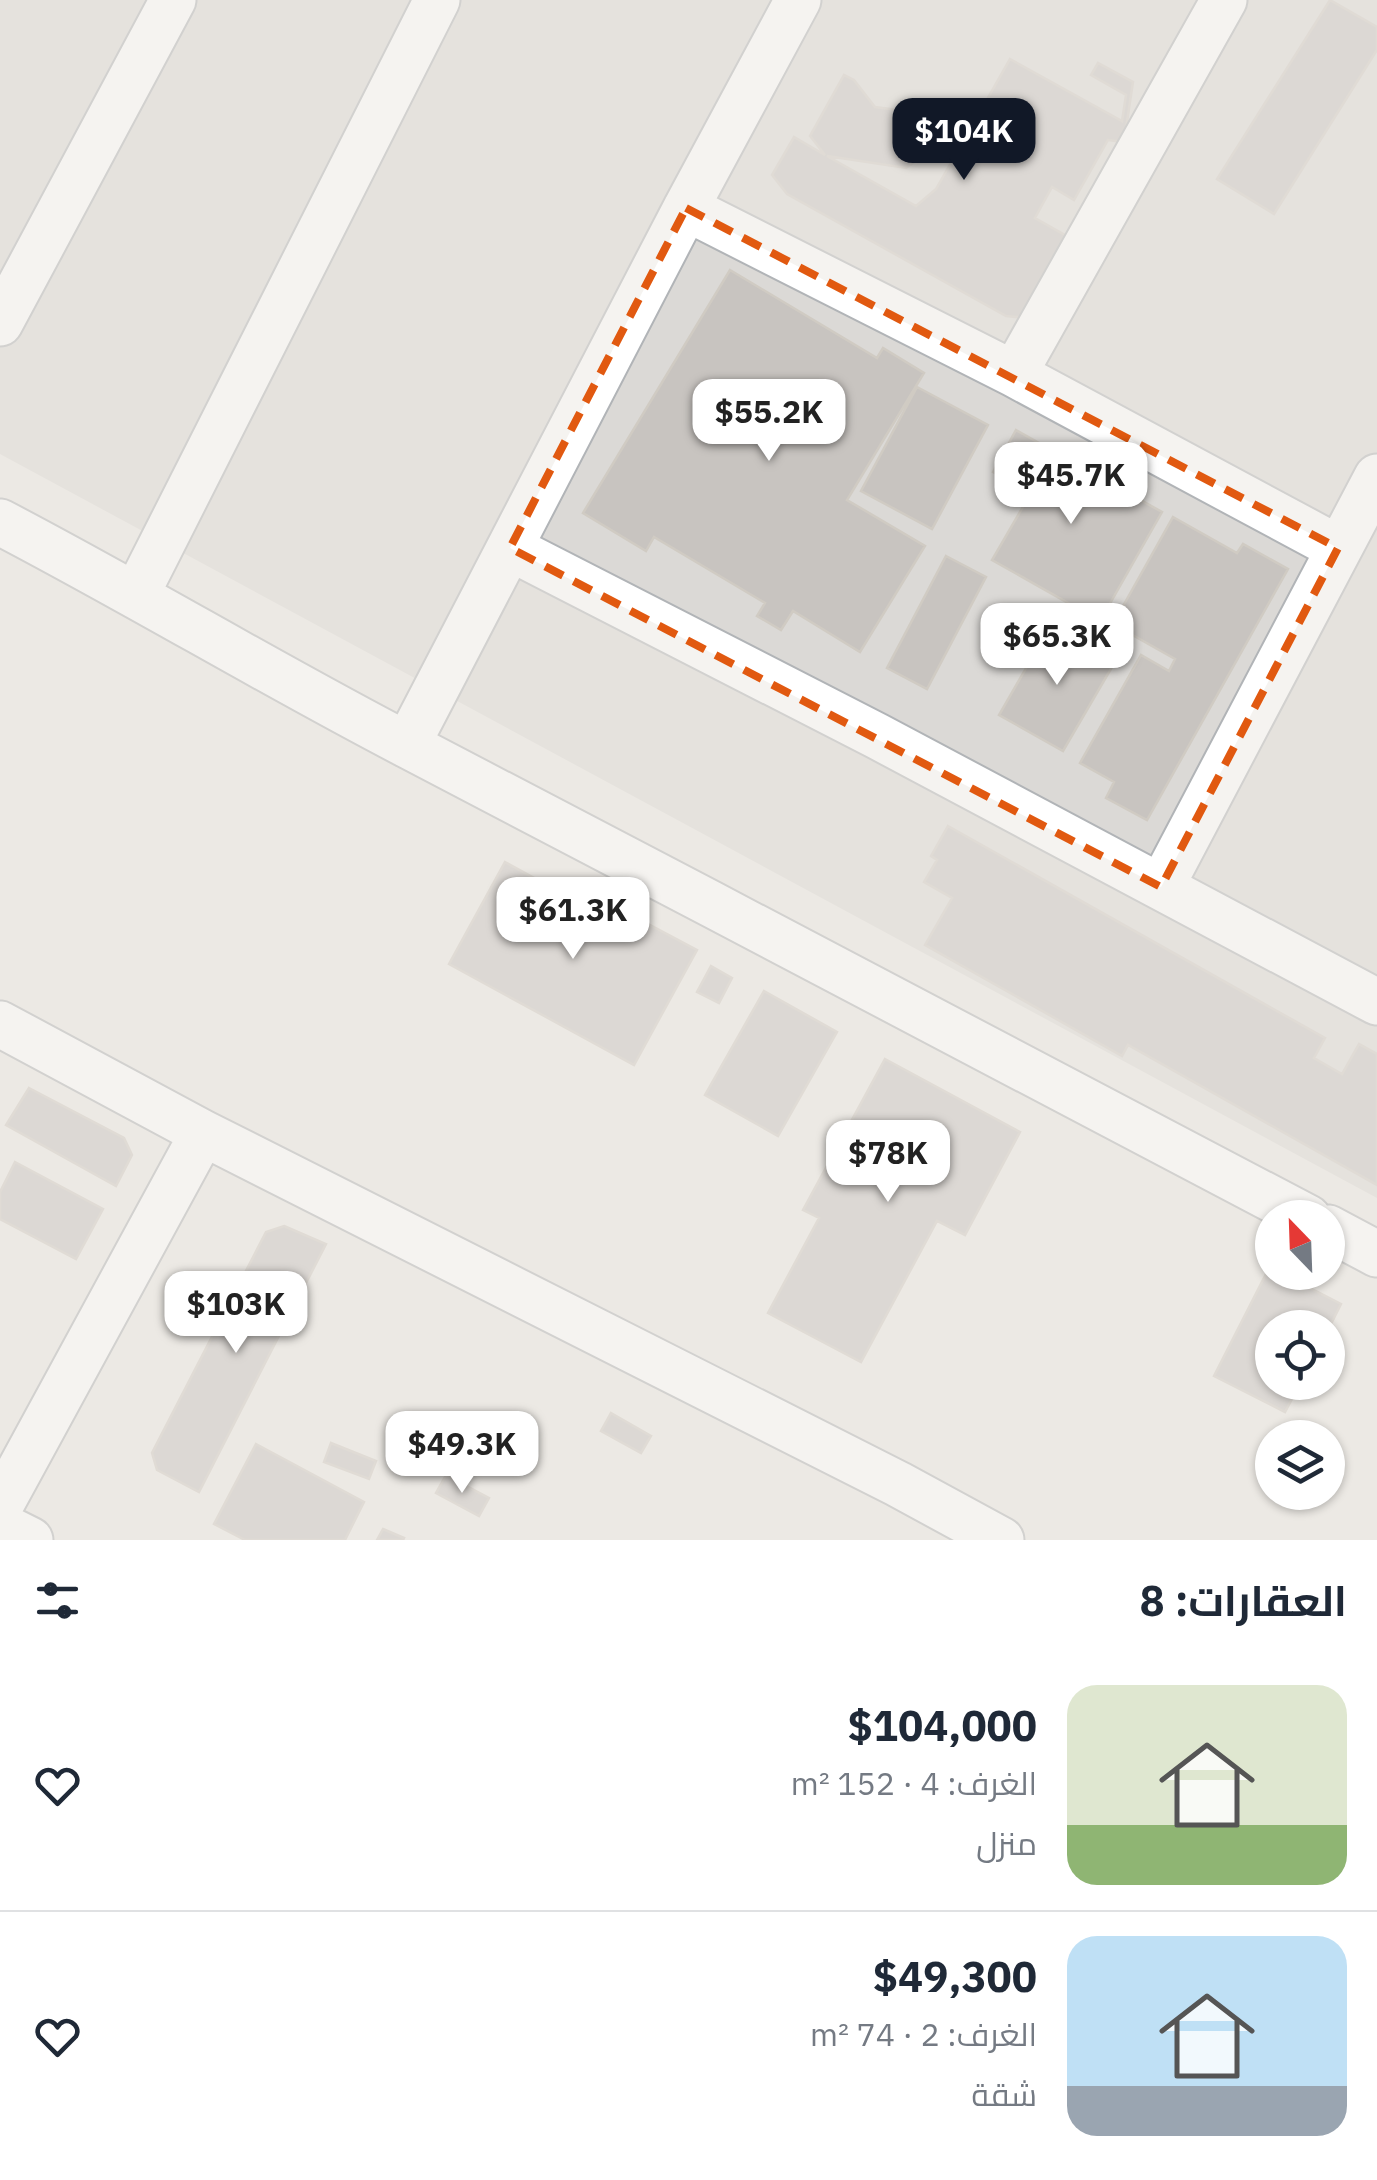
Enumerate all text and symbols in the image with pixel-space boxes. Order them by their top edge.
pin: $104K [894,98,1034,183]
text: $104K [914,109,1014,151]
pin: $55.2K [688,379,850,464]
text: $55.2K [714,390,824,432]
pin: $45.7K [990,442,1152,527]
text: $45.7K [1016,453,1126,495]
pin: $65.3K [976,603,1138,688]
text: $65.3K [1002,614,1112,656]
pin: $61.3K [492,877,654,962]
text: $61.3K [518,888,628,930]
pin: $78K [829,1120,947,1205]
text: $78K [848,1131,928,1173]
north arrow [1255,1200,1345,1290]
map controls [1255,1200,1345,1510]
pin: $103K [166,1271,306,1356]
text: $103K [186,1282,286,1324]
button: locate [1255,1310,1345,1400]
pin: $49.3K [381,1411,543,1496]
button: layers [1255,1420,1345,1510]
text: $49.3K [407,1422,517,1464]
icon: filters [30,1573,85,1628]
text: العقارات: 8 [1140,1573,1347,1628]
text: $104,000 [848,1698,1037,1753]
icon: home [1147,1725,1267,1845]
icon: heart [30,1758,85,1813]
text: الغرف: 4 · 152 m² [791,1762,1037,1804]
text: منزل [976,1822,1037,1864]
text: $49,300 [873,1949,1037,2004]
icon: home [1147,1976,1267,2096]
icon: heart [30,2009,85,2064]
text: الغرف: 2 · 74 m² [810,2013,1037,2055]
text: شقة [972,2073,1037,2115]

